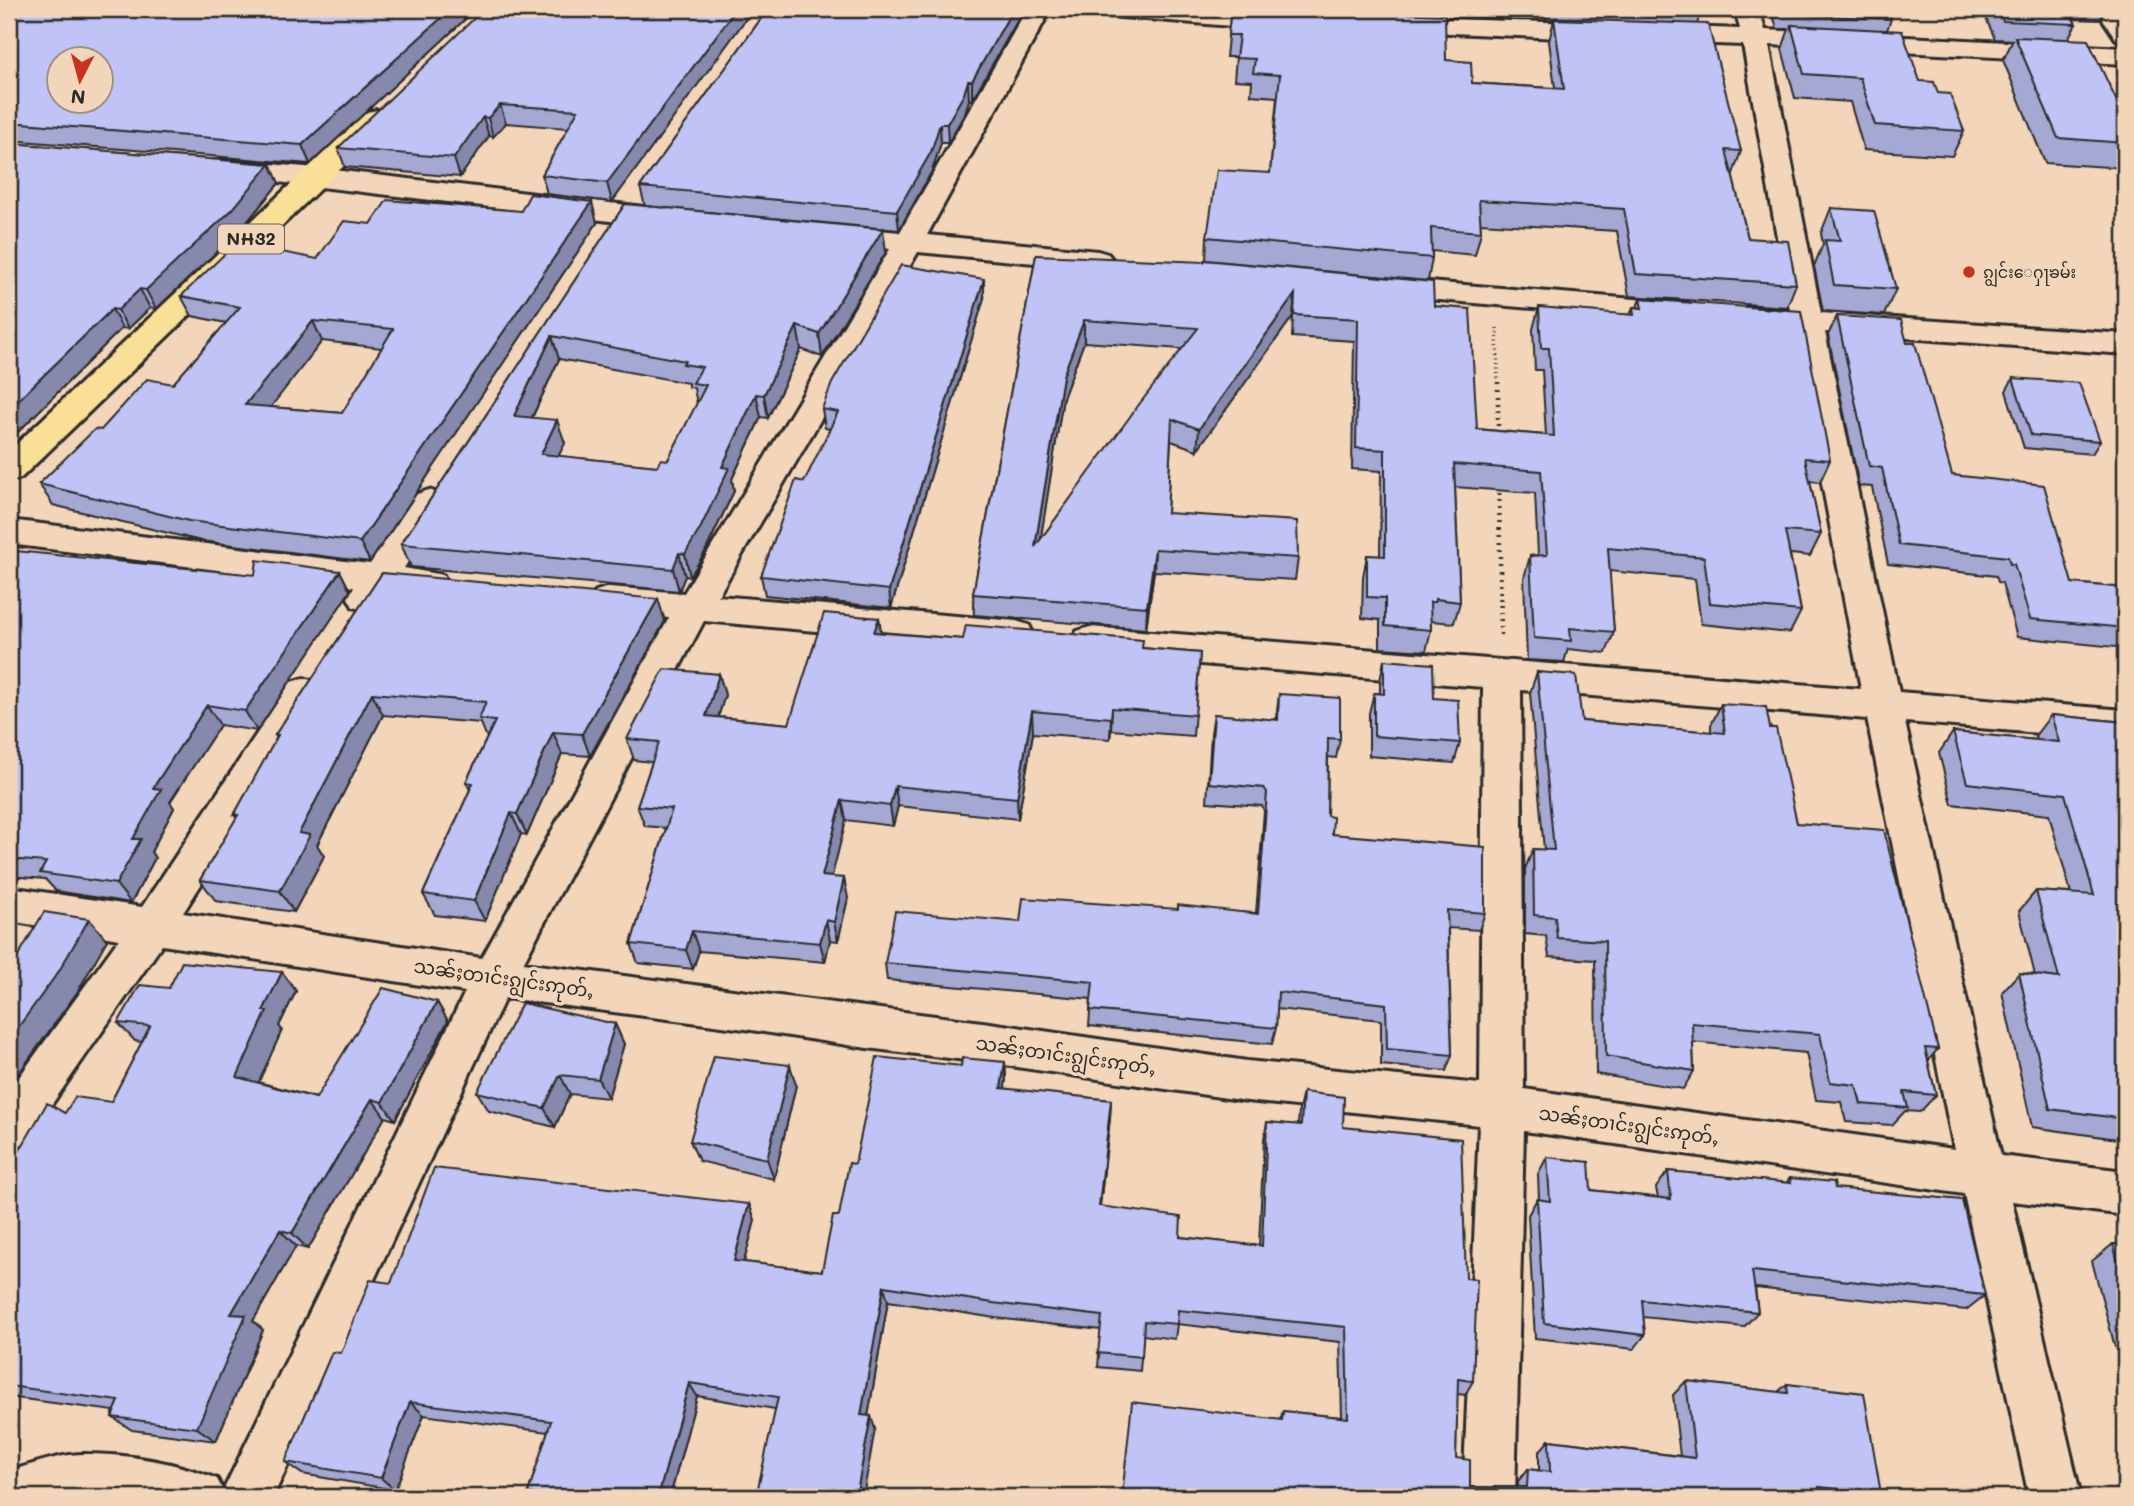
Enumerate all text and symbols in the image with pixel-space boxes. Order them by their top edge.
north arrow [46,46,116,116]
text: N [70,84,87,111]
road number: NH32 [218,225,284,254]
place label: ၵျွင်းေႁႃၶမ်း [1983,261,2076,288]
marker: ၵျွင်းေႁႃၶမ်း [1961,264,1977,280]
street label: သၼ်ႈတၢင်းၵျွင်းဢုတ်ႇ [411,951,596,1008]
street label: သၼ်ႈတၢင်းၵျွင်းဢုတ်ႇ [973,1028,1158,1085]
street label: သၼ်ႈတၢင်းၵျွင်းဢုတ်ႇ [1536,1098,1721,1155]

